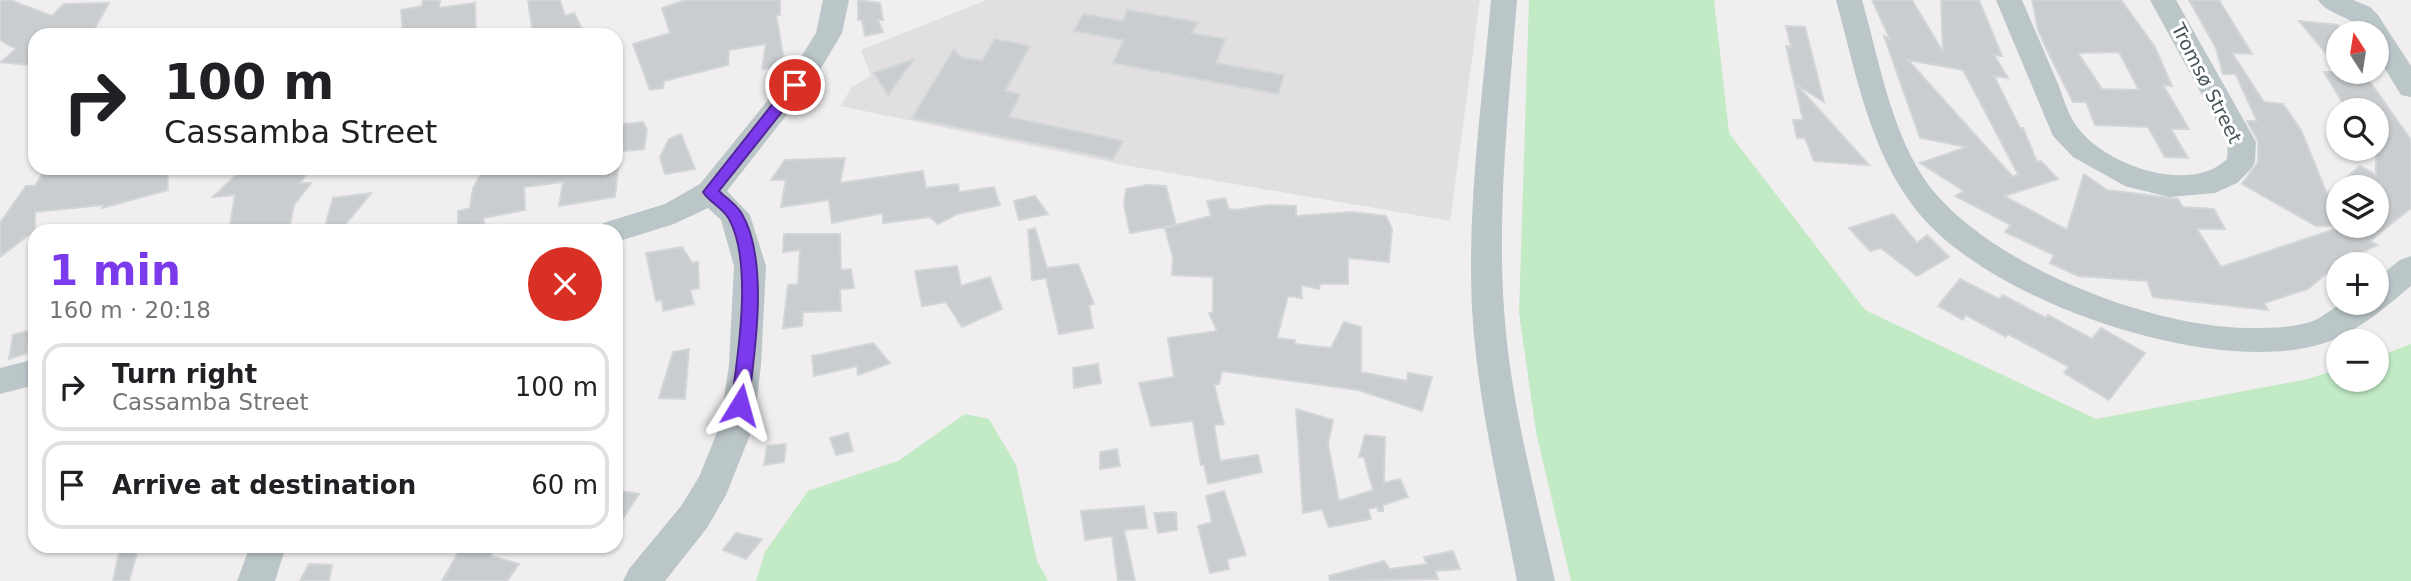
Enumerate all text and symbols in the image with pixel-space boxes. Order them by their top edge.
street label: Tromsø Street [2167,18,2247,147]
north arrow [2326,21,2389,84]
map controls [2326,21,2389,392]
text: 100 m [164,54,334,111]
pin [765,55,825,115]
icon: right [49,56,140,147]
icon: arrive [776,66,814,104]
button: search [2326,98,2389,161]
text: Cassamba Street [164,113,437,151]
button: layers [2326,175,2389,238]
text: 1 min [49,246,181,295]
button: close [528,247,602,321]
button: + [2326,252,2389,315]
text: 160 m · 20:18 [49,297,211,323]
button: − [2326,329,2389,392]
text: Turn right [112,359,257,389]
icon: right [53,368,91,406]
position arrow [703,368,777,442]
text: 100 m [515,372,598,402]
text: Cassamba Street [112,389,309,415]
icon: arrive [53,466,91,504]
text: Arrive at destination [112,470,416,500]
text: 60 m [531,470,598,500]

